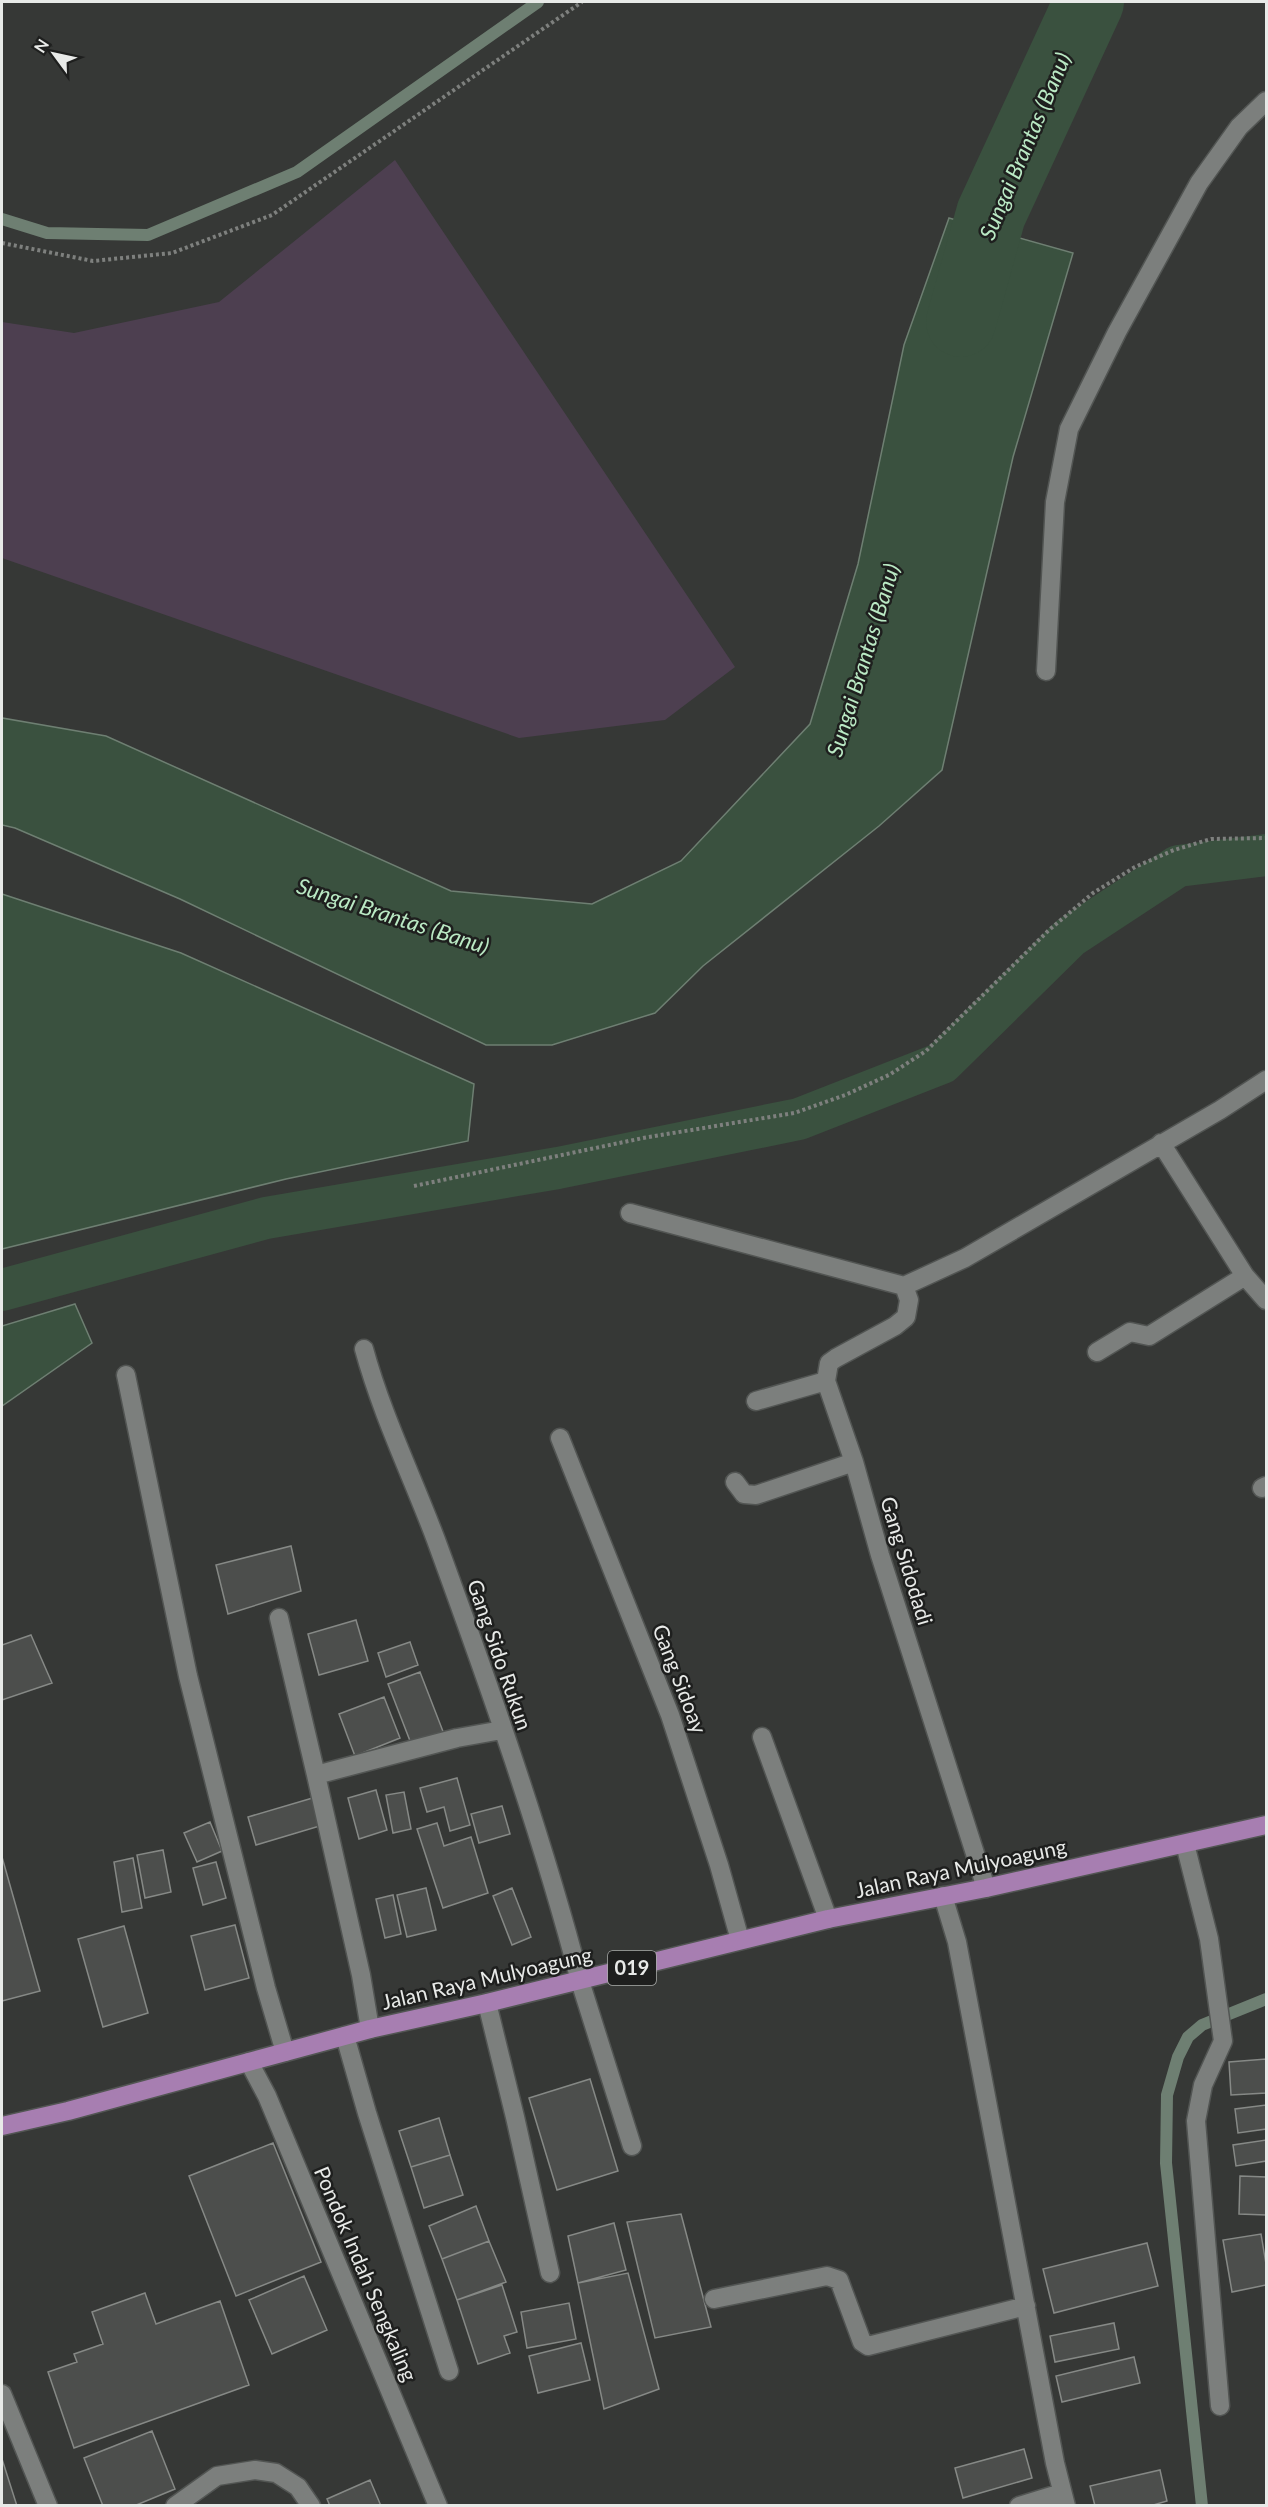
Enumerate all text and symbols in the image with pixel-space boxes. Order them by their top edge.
north arrow [24,24,84,84]
text: N [30,35,52,56]
water label: Sungai Brantas (Banu) [973,48,1076,243]
water label: Sungai Brantas (Banu) [820,560,905,760]
water label: Sungai Brantas (Banu) [294,872,493,959]
street label: Gang Sidodadi [876,1493,939,1628]
street label: Gang Sido Rukun [463,1576,538,1733]
street label: Gang Sidoay [648,1620,713,1737]
street label: Jalan Raya Mulyoagung [853,1833,1069,1902]
street label: Jalan Raya Mulyoagung [379,1941,594,2014]
road number: 019 [608,1951,656,1985]
street label: Pondok Indah Sengkaling [310,2162,423,2385]

